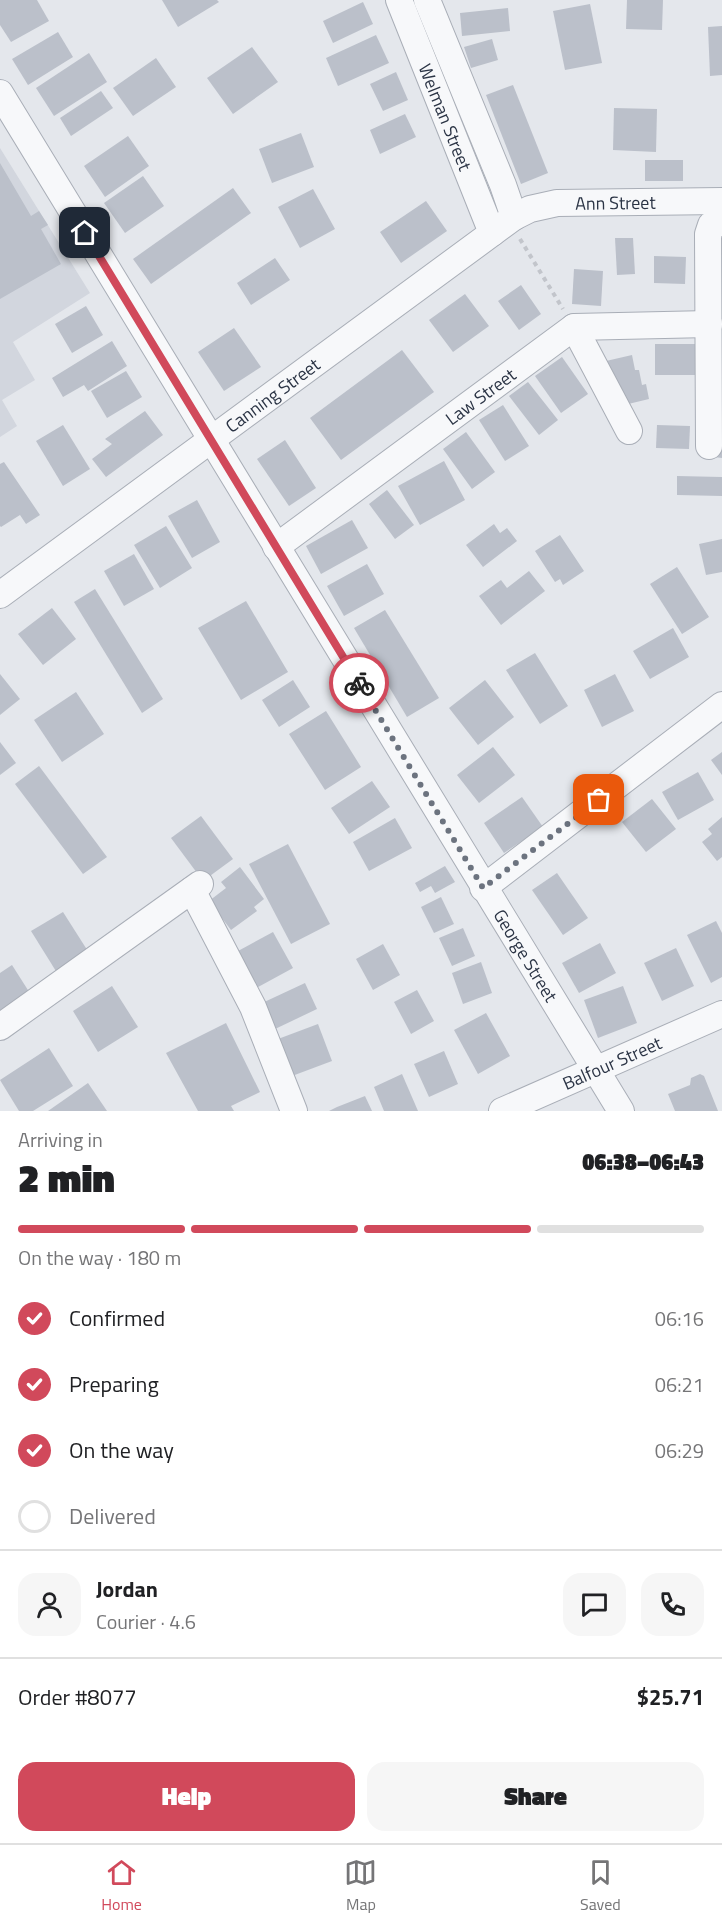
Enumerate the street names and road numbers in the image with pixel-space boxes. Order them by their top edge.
street label: Welman Street [412,60,479,175]
street label: Ann Street [575,188,657,216]
street label: Canning Street [219,350,326,439]
street label: Law Street [439,361,522,431]
street label: George Street [487,904,565,1007]
street label: Balfour Street [558,1029,666,1096]

